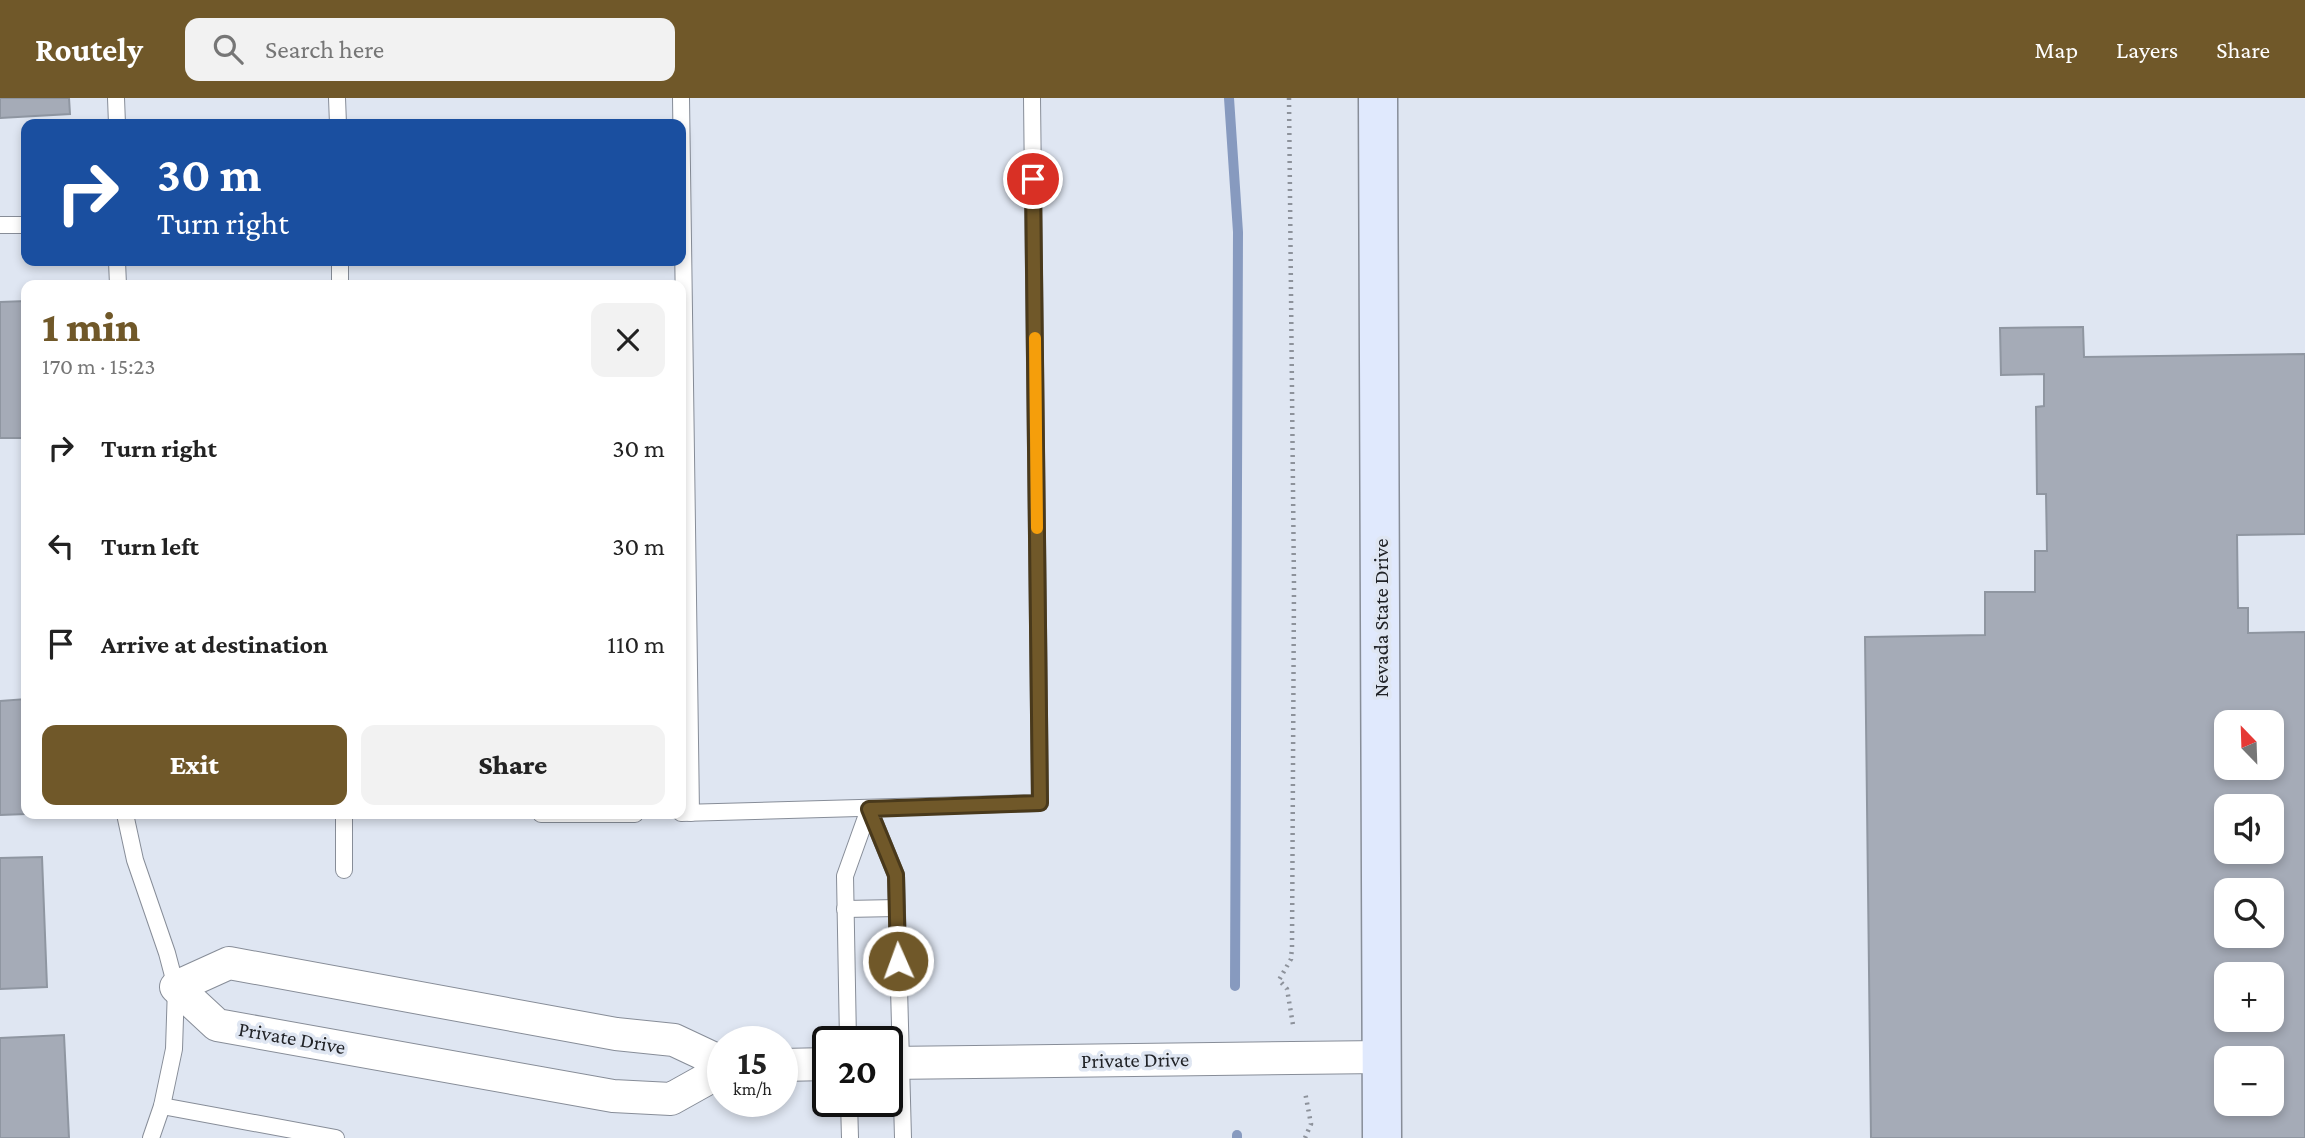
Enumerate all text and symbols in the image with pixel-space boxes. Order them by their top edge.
search box [185,18,675,81]
icon: search [209,30,247,68]
text: Routely [35,31,143,68]
text: Search here [265,35,384,64]
text: Map [2034,36,2078,63]
text: Layers [2116,36,2178,63]
text: Share [2216,36,2270,63]
icon: right [42,147,133,238]
text: 30 m [157,147,262,202]
pin [1003,149,1063,209]
icon: arrive [1014,160,1052,198]
text: Turn right [157,205,289,241]
text: 1 min [42,303,140,350]
button: close [591,303,665,377]
text: 170 m · 15:23 [42,353,155,379]
icon: right [42,429,80,467]
text: Turn right [101,434,217,463]
text: 30 m [612,434,665,463]
icon: left [42,527,80,565]
text: Turn left [101,532,199,561]
text: 30 m [612,532,665,561]
street label: Nevada State Drive [1369,539,1393,697]
icon: arrive [42,625,80,663]
text: Arrive at destination [101,630,328,659]
text: 110 m [607,630,665,659]
north arrow [2214,710,2284,780]
map controls [2214,710,2284,1116]
button: Exit [42,725,347,805]
button: Share [361,725,665,805]
button: sound [2214,794,2284,864]
button: search [2214,878,2284,948]
position arrow [861,924,935,998]
button: + [2214,962,2284,1032]
street label: Private Drive [237,1017,347,1059]
speed limit sign: 20 [812,1026,903,1117]
text: 15 [737,1043,768,1082]
button: − [2214,1046,2284,1116]
street label: Private Drive [1081,1047,1189,1073]
text: km/h [733,1079,772,1099]

